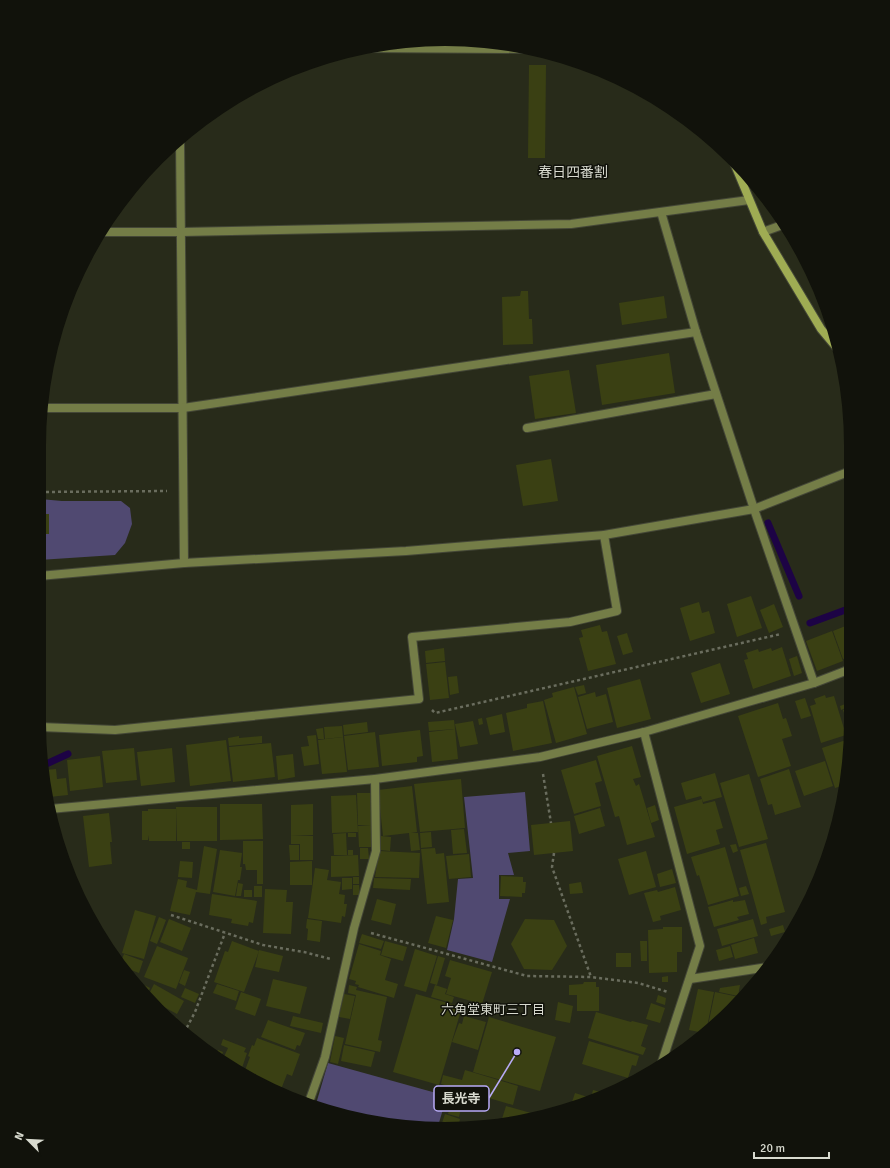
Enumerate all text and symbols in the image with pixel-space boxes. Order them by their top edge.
district label: 春日四番割 [538,164,608,181]
district label: 六角堂東町三丁目 [441,1002,545,1018]
callout: 長光寺 [434,1086,489,1111]
text: 長光寺 [441,1091,481,1107]
north arrow [8,1120,48,1160]
text: N [12,1130,27,1142]
scale bar [754,1134,829,1160]
text: 20 m [760,1141,785,1156]

